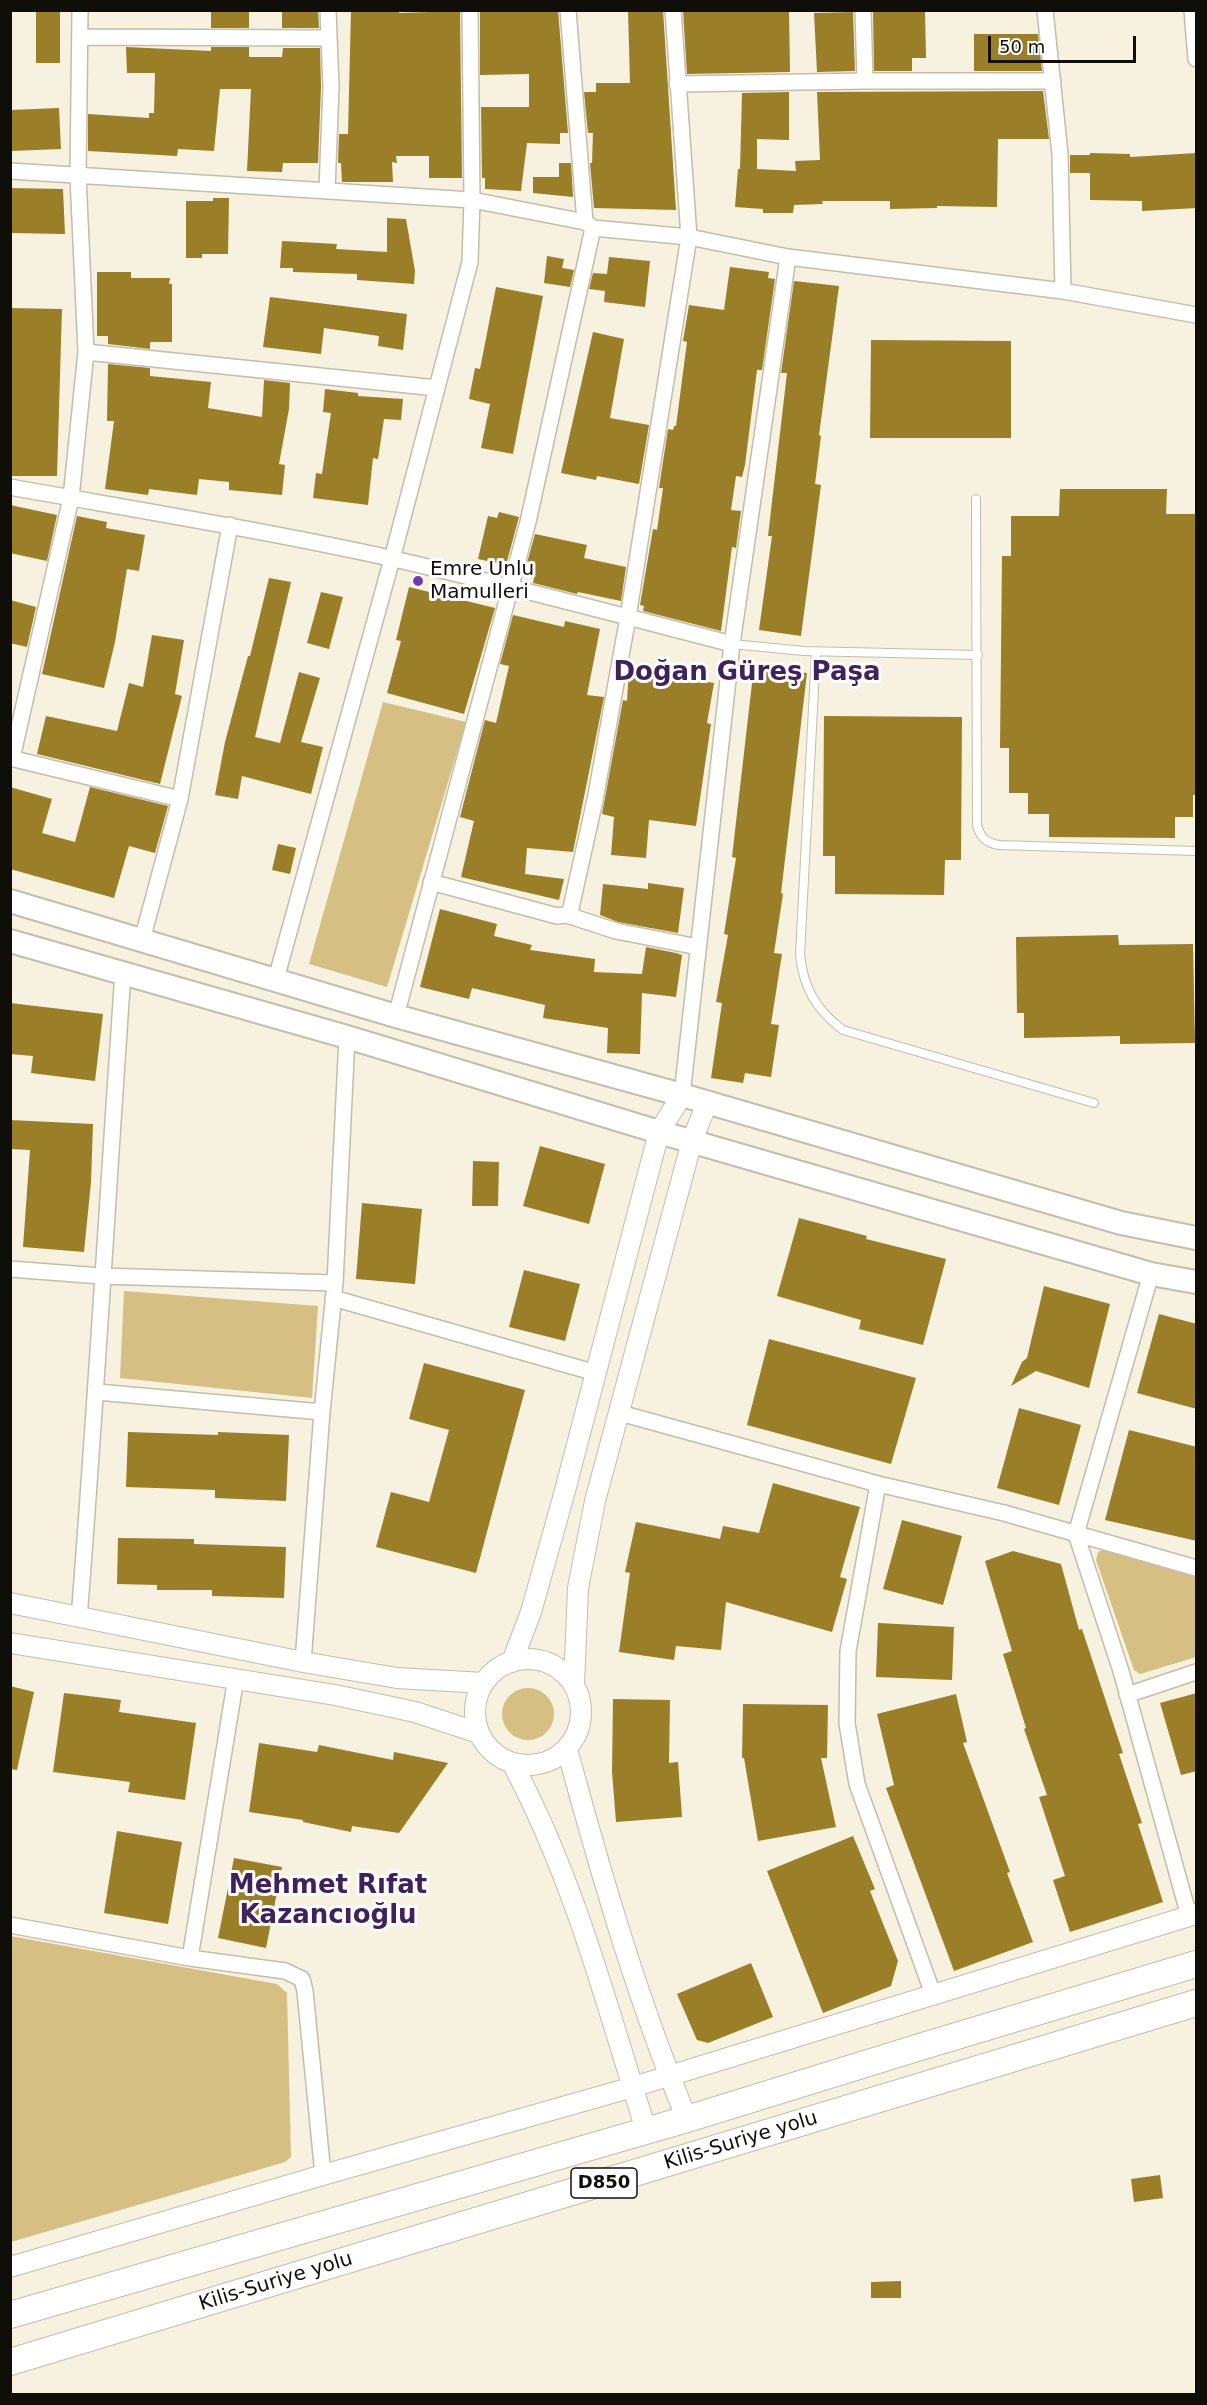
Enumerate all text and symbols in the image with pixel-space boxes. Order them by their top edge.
scale bar [991,24,1140,62]
text: 50 m [999,36,1045,57]
place label: Emre Unlu Mamulleri [430,558,534,605]
marker: Emre Unlu Mamulleri [411,574,425,588]
district label: Doğan Güreş Paşa [614,657,880,689]
district label: Mehmet Rıfat Kazancıoğlu [229,1870,427,1931]
street label: Kilis-Suriye yolu [661,2106,821,2176]
road number: D850 [571,2168,637,2198]
street label: Kilis-Suriye yolu [196,2247,356,2317]

